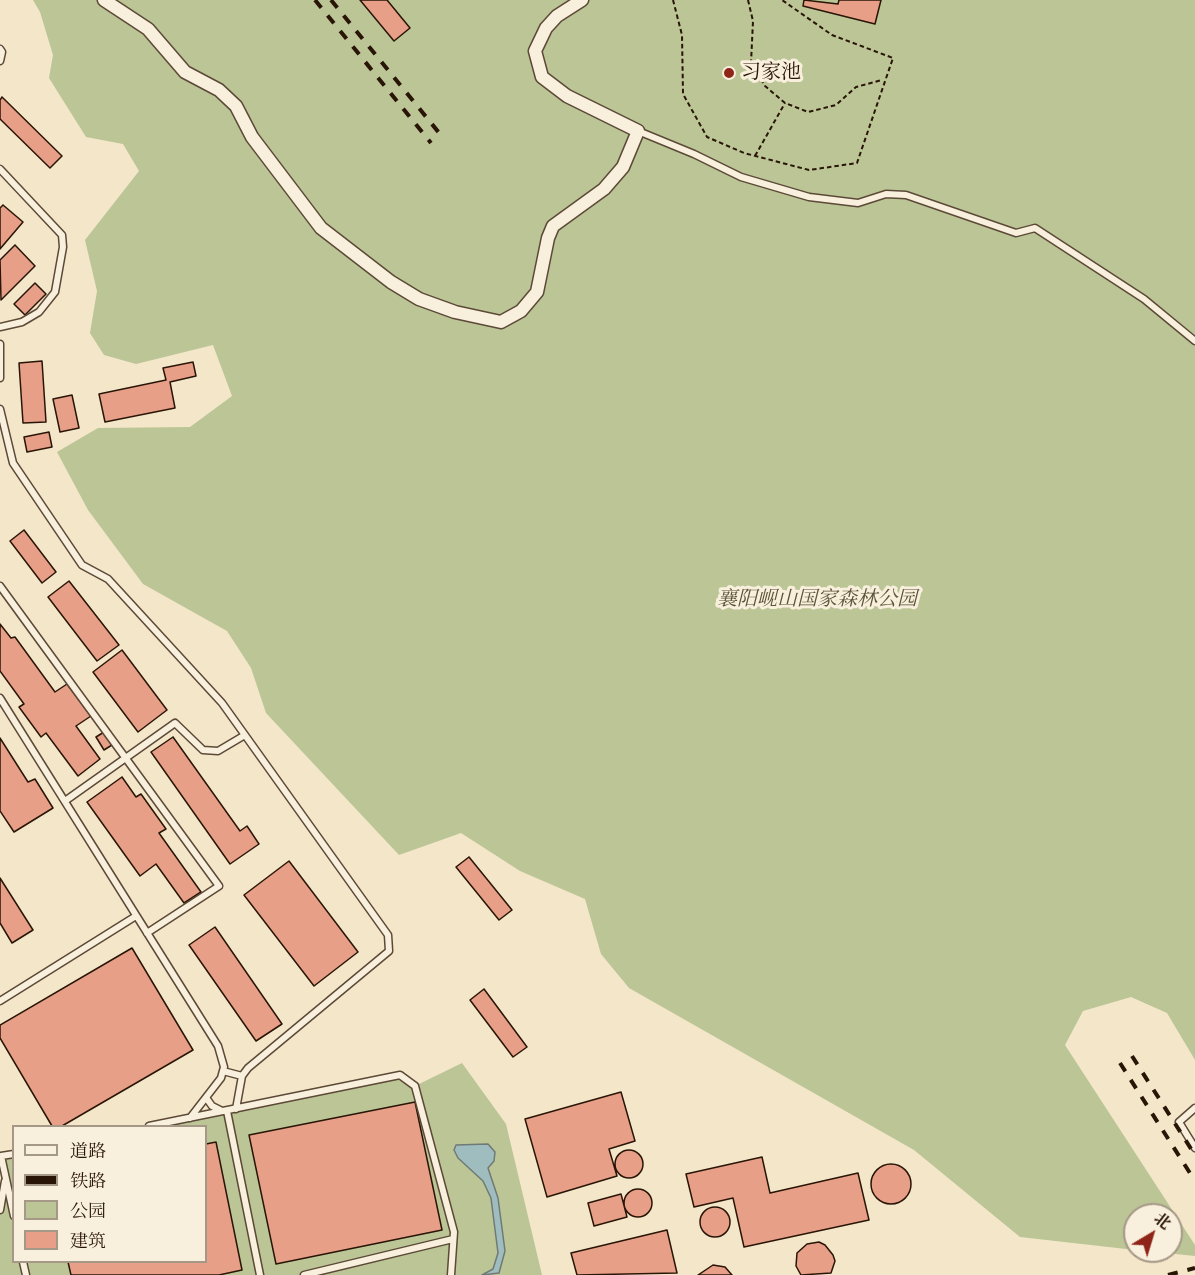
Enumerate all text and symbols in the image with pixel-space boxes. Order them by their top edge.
place label: 习家池 [741,61,801,85]
marker: 习家池 [722,66,736,80]
park label: 襄阳岘山国家森林公园 [717,588,917,612]
legend [12,1125,207,1263]
text: 道路 [70,1137,106,1164]
text: 铁路 [70,1167,106,1194]
text: 公园 [70,1197,106,1224]
north arrow [1123,1203,1183,1263]
text: 北 [1149,1206,1177,1235]
text: 建筑 [70,1227,106,1254]

